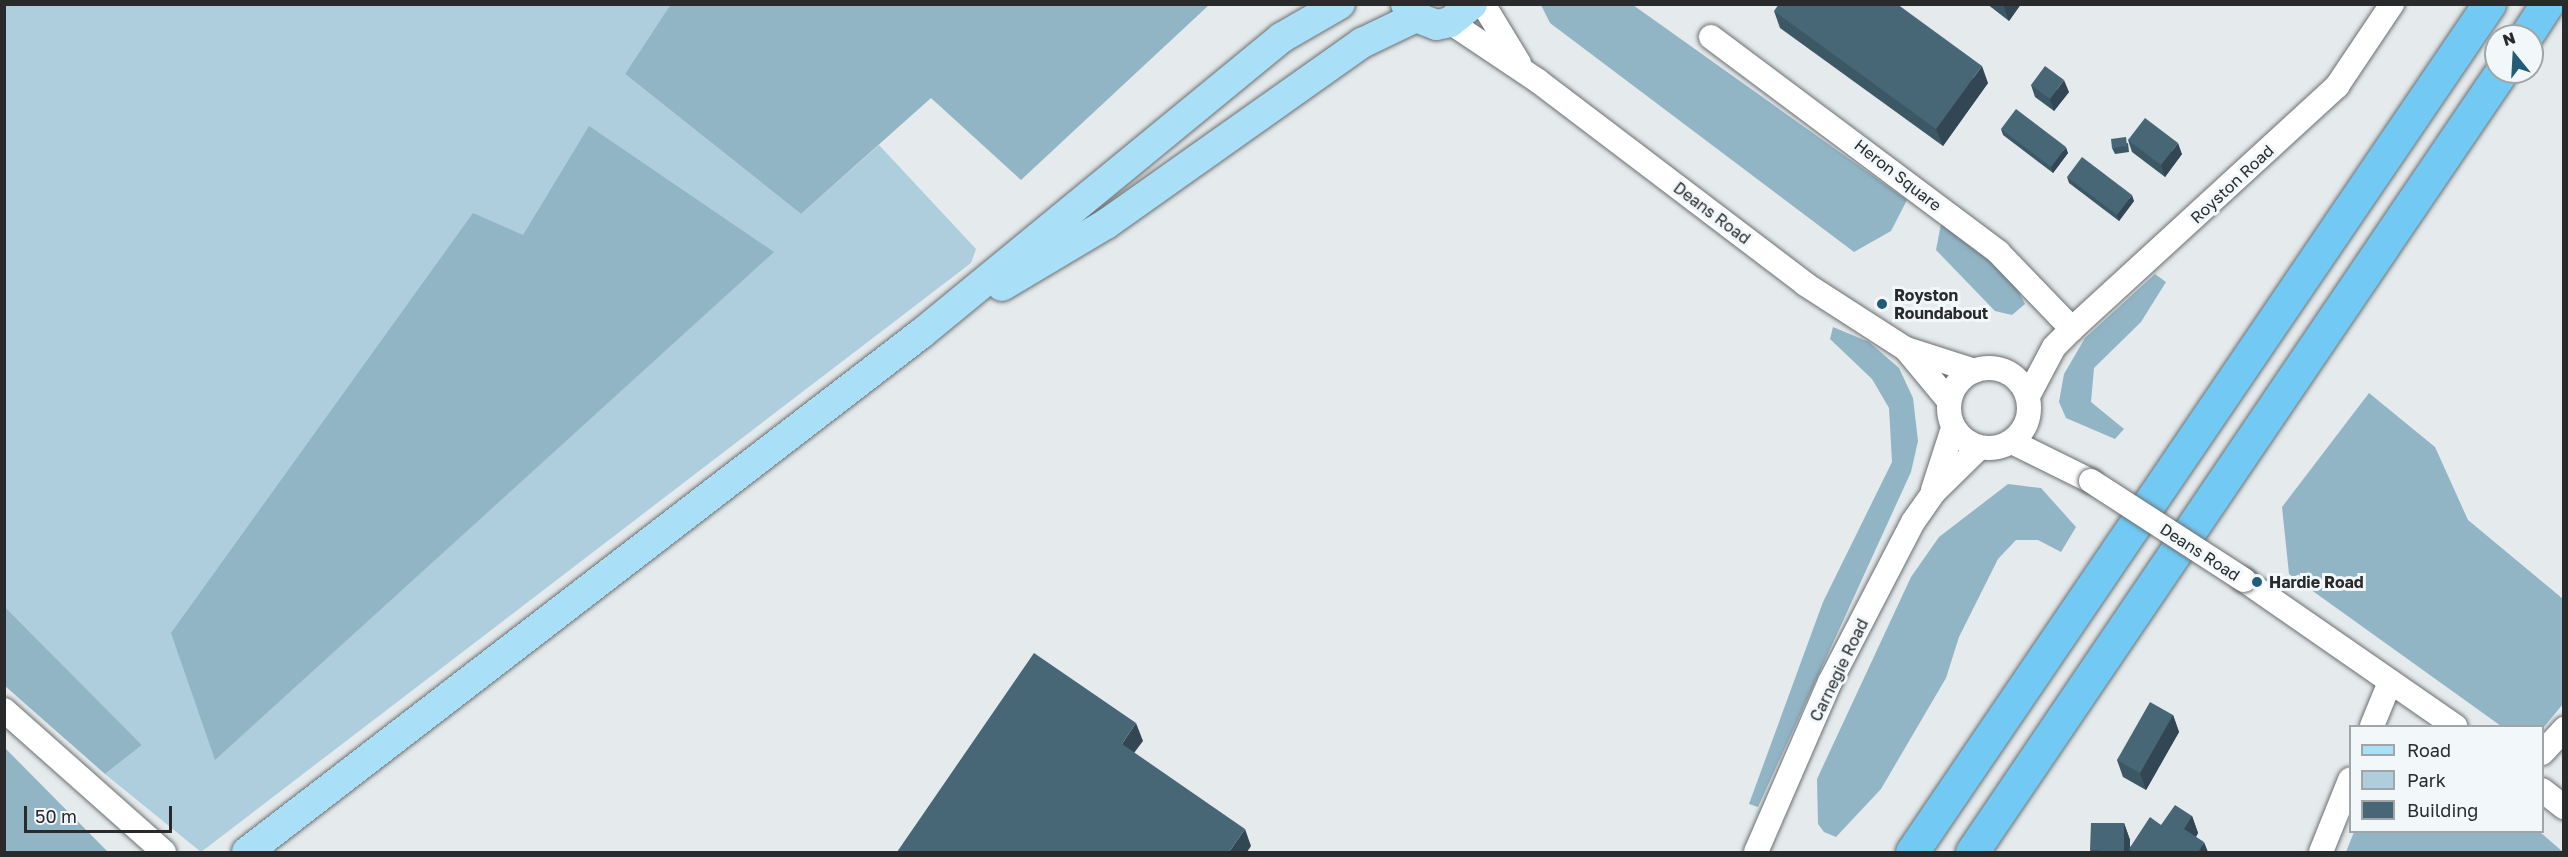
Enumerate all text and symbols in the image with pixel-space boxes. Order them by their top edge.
north arrow [2484,24,2544,84]
text: N [2500,27,2518,50]
street label: Heron Square [1851,135,1945,215]
street label: Royston Road [2187,141,2277,227]
street label: Deans Road [1670,178,1754,248]
place label: Royston Roundabout [1894,285,1988,323]
marker: Royston Roundabout [1875,297,1889,311]
street label: Deans Road [2157,519,2243,585]
place label: Hardie Road [2269,572,2364,592]
marker: Hardie Road [2250,575,2264,589]
street label: Carnegie Road [1806,616,1872,724]
legend [2349,725,2544,833]
text: Road [2407,739,2451,761]
text: Park [2407,769,2446,791]
scale bar [27,794,176,832]
text: Building [2407,799,2478,821]
text: 50 m [35,805,77,827]

